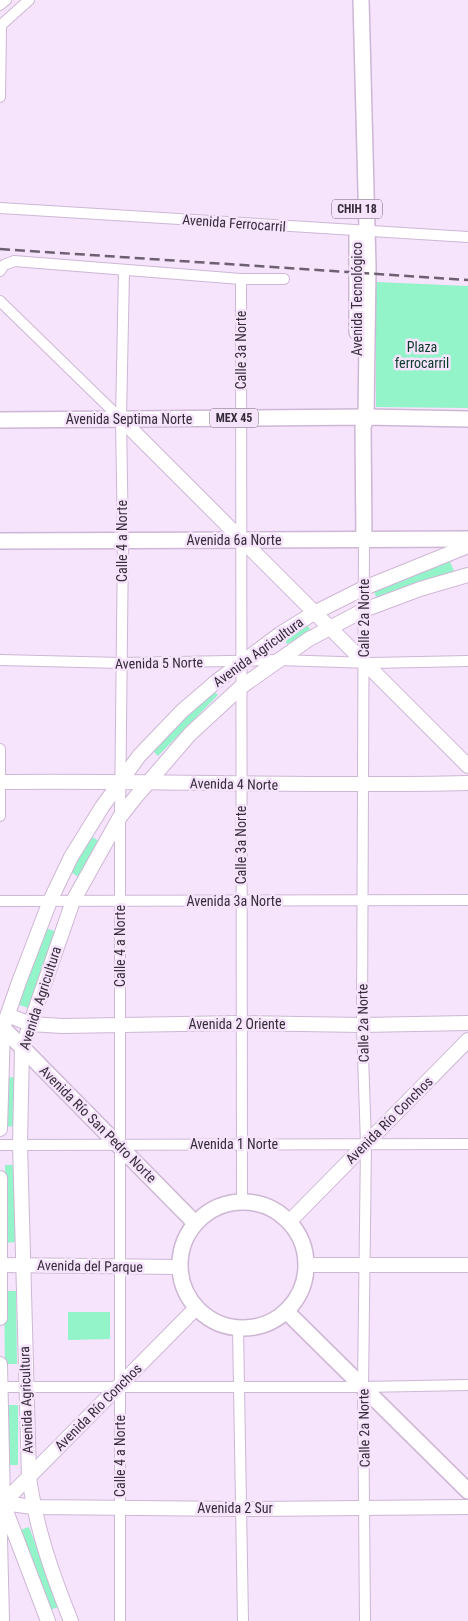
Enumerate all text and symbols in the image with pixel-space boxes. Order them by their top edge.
road number: CHIH 18 [332,200,382,218]
street label: Avenida Ferrocarril [182,211,286,235]
street label: Avenida Tecnológico [349,242,365,356]
street label: Calle 3a Norte [233,310,249,389]
park label: Plaza ferrocarril [395,339,449,371]
road number: MEX 45 [210,408,258,428]
street label: Avenida Septima Norte [66,411,193,427]
street label: Calle 4 a Norte [114,500,130,582]
street label: Avenida 6a Norte [187,532,282,548]
street label: Calle 2a Norte [356,578,372,657]
street label: Avenida Agricultura [210,614,306,690]
street label: Avenida 5 Norte [115,654,204,672]
street label: Avenida 4 Norte [190,775,279,793]
street label: Calle 3a Norte [233,805,249,884]
street label: Avenida 3a Norte [187,893,282,909]
street label: Calle 4 a Norte [112,905,128,987]
street label: Avenida Agricultura [16,944,64,1052]
street label: Calle 2a Norte [354,983,372,1062]
street label: Avenida 2 Oriente [188,1016,286,1032]
street label: Avenida Río San Pedro Norte [36,1062,160,1186]
street label: Avenida Río Conchos [342,1073,436,1167]
street label: Avenida 1 Norte [190,1136,279,1152]
street label: Avenida del Parque [37,1257,143,1275]
street label: Avenida Agricultura [16,1346,36,1454]
street label: Avenida Río Conchos [51,1360,145,1454]
street label: Calle 2a Norte [355,1388,373,1467]
street label: Calle 4 a Norte [112,1415,128,1497]
street label: Avenida 2 Sur [197,1500,273,1516]

